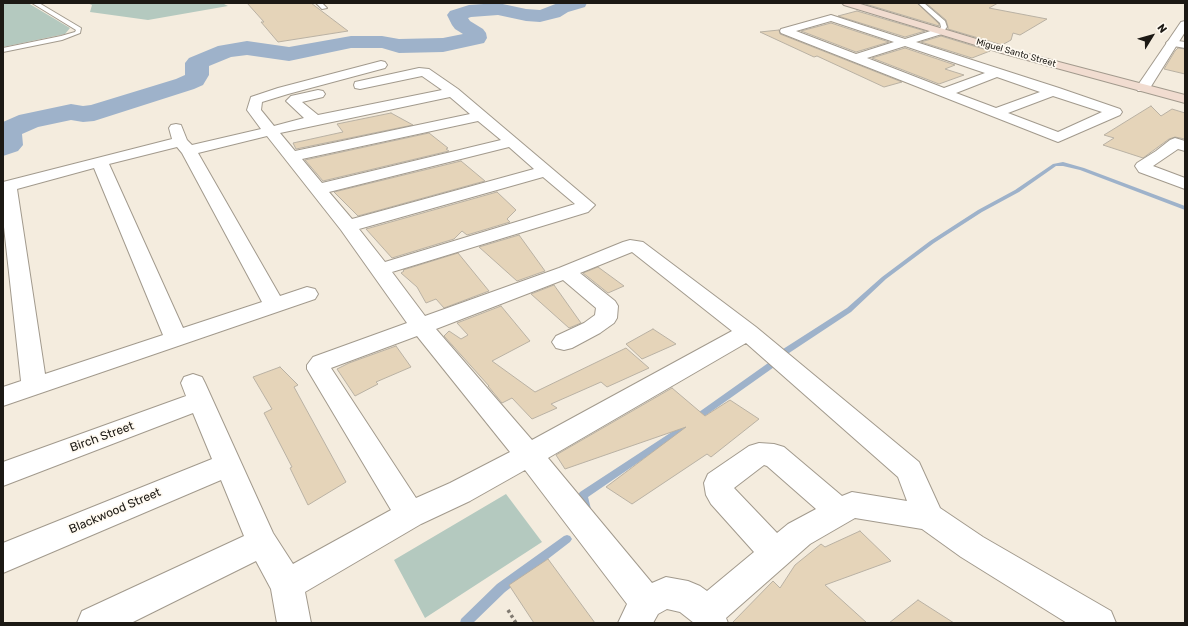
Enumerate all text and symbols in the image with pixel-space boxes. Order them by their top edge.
north arrow [1132,16,1172,56]
text: N [1154,21,1170,36]
street label: Miguel Santo Street [975,36,1057,70]
street label: Birch Street [68,419,136,455]
street label: Blackwood Street [67,485,163,537]

